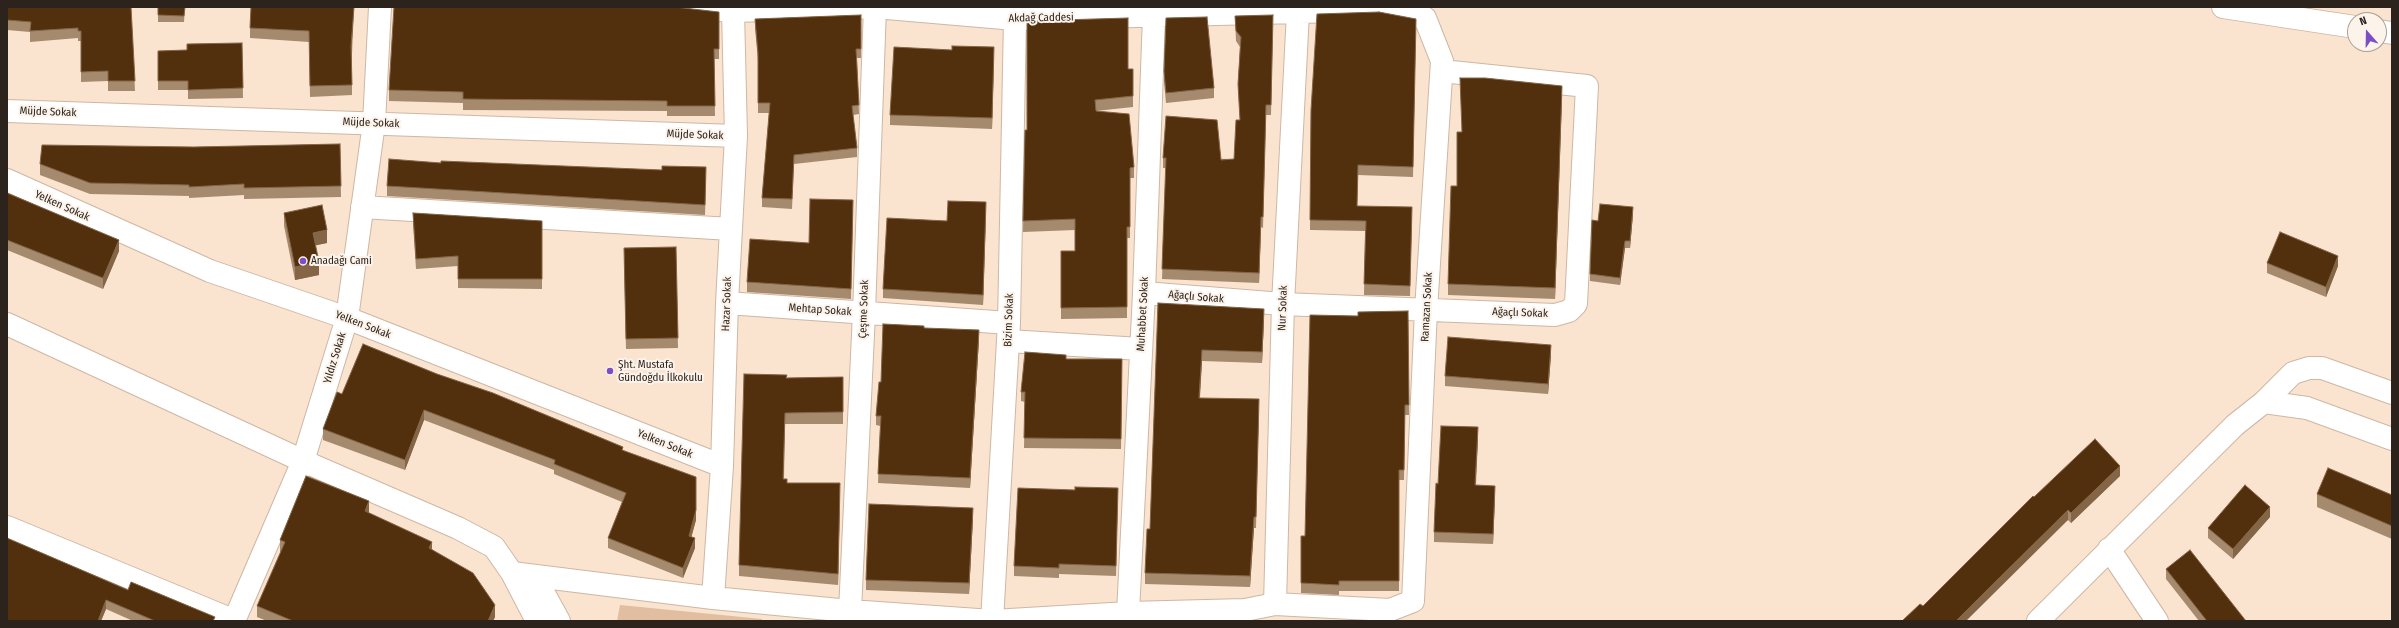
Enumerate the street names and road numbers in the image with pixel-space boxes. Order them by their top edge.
street label: Akdağ Caddesi [1008,11,1074,25]
street label: Müjde Sokak [19,104,77,120]
street label: Müjde Sokak [342,115,400,131]
street label: Müjde Sokak [666,127,724,143]
street label: Yelken Sokak [32,188,92,224]
street label: Ramazan Sokak [1419,272,1435,342]
street label: Hazar Sokak [719,276,735,332]
street label: Muhabbet Sokak [1134,276,1152,352]
street label: Çeşme Sokak [856,279,872,339]
street label: Nur Sokak [1276,285,1290,331]
street label: Ağaçlı Sokak [1168,288,1224,306]
street label: Bizim Sokak [1001,293,1017,347]
street label: Mehtap Sokak [788,301,852,319]
street label: Ağaçlı Sokak [1492,305,1548,321]
street label: Yelken Sokak [333,308,393,342]
street label: Yıldız Sokak [321,331,349,385]
street label: Yelken Sokak [635,427,695,461]

